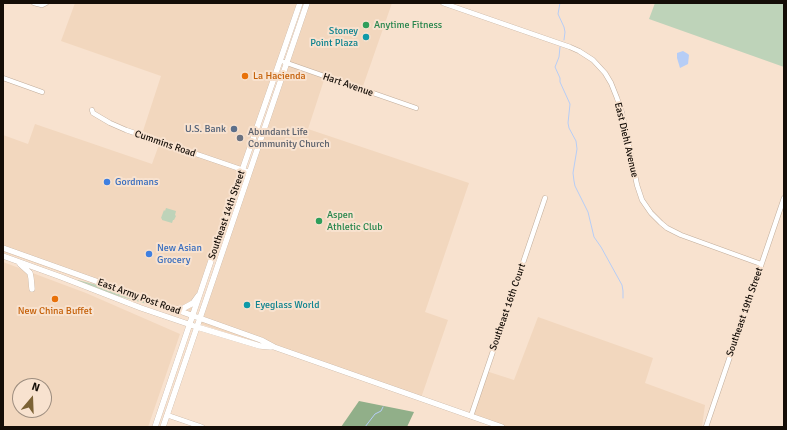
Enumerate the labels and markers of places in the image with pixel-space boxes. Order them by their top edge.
place label: Anytime Fitness [374,19,442,31]
marker: Anytime Fitness [361,20,371,30]
place label: Stoney Point Plaza [310,25,358,48]
marker: Stoney Point Plaza [361,32,371,42]
place label: La Hacienda [253,70,306,82]
marker: La Hacienda [240,71,250,81]
place label: U.S. Bank [185,123,226,135]
marker: U.S. Bank [229,124,239,134]
place label: Abundant Life Community Church [248,126,330,150]
marker: Abundant Life Community Church [235,133,245,143]
place label: Gordmans [115,176,158,188]
marker: Gordmans [102,177,112,187]
place label: Aspen Athletic Club [327,209,383,232]
marker: Aspen Athletic Club [314,216,324,226]
place label: New Asian Grocery [157,242,202,266]
marker: New Asian Grocery [144,249,154,259]
marker: New China Buffet [50,294,60,304]
place label: Eyeglass World [255,299,319,311]
marker: Eyeglass World [242,300,252,310]
place label: New China Buffet [18,305,92,317]

